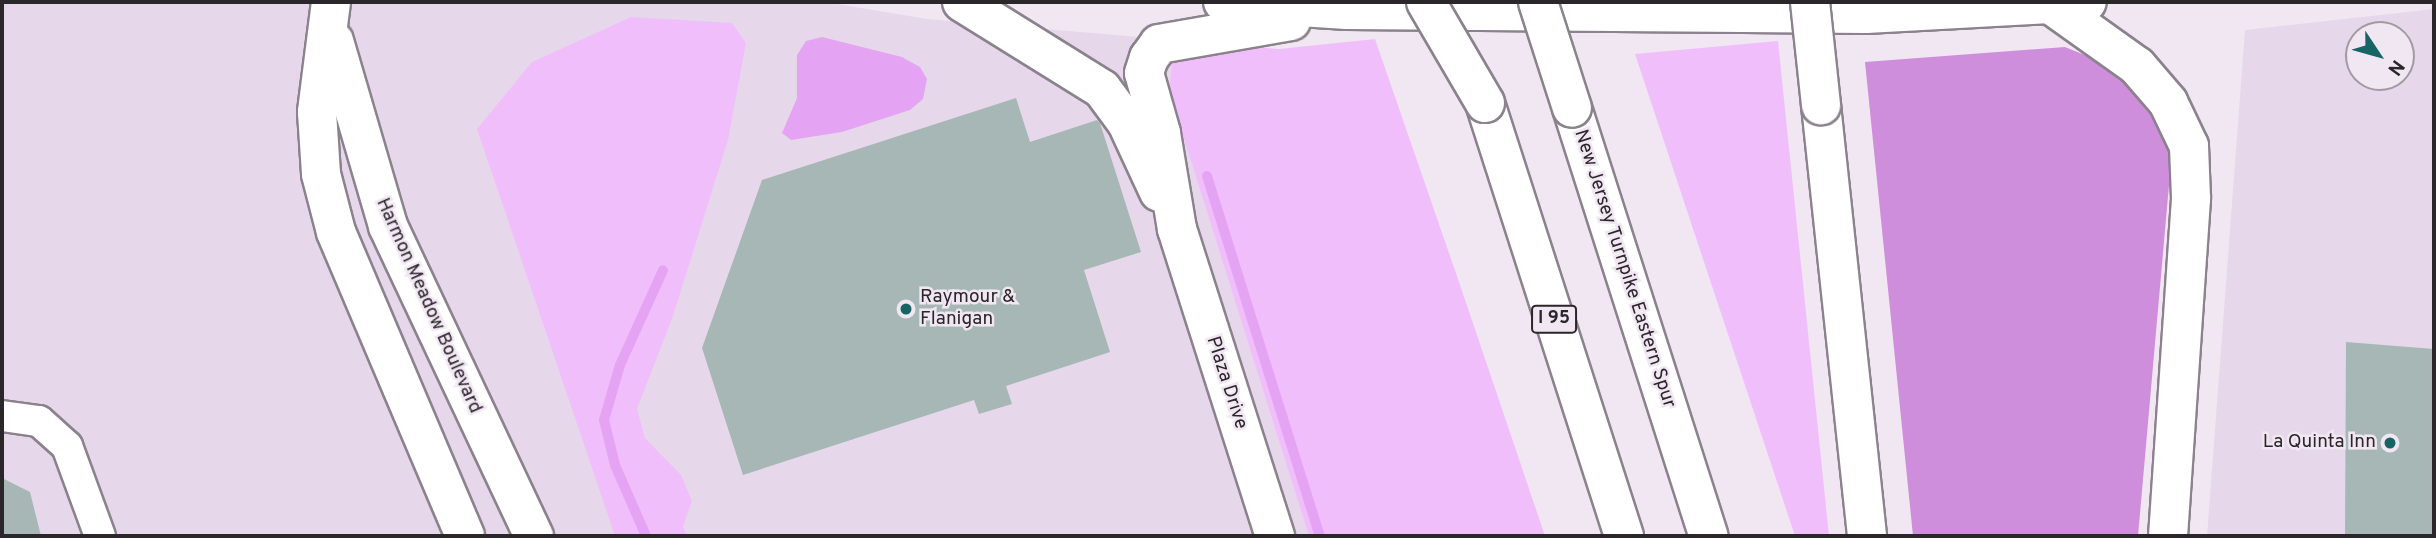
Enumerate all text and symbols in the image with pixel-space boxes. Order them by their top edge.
north arrow [2345,21,2415,91]
text: N [2382,55,2409,80]
street label: New Jersey Turnpike Eastern Spur [1568,127,1680,411]
street label: Harmon Meadow Boulevard [370,195,486,417]
place label: Raymour & Flanigan [920,287,1015,331]
marker: Raymour & Flanigan [898,301,914,317]
road number: I 95 [1530,304,1578,334]
street label: Plaza Drive [1200,334,1252,432]
place label: La Quinta Inn [2263,432,2376,454]
marker: La Quinta Inn [2382,435,2398,451]

